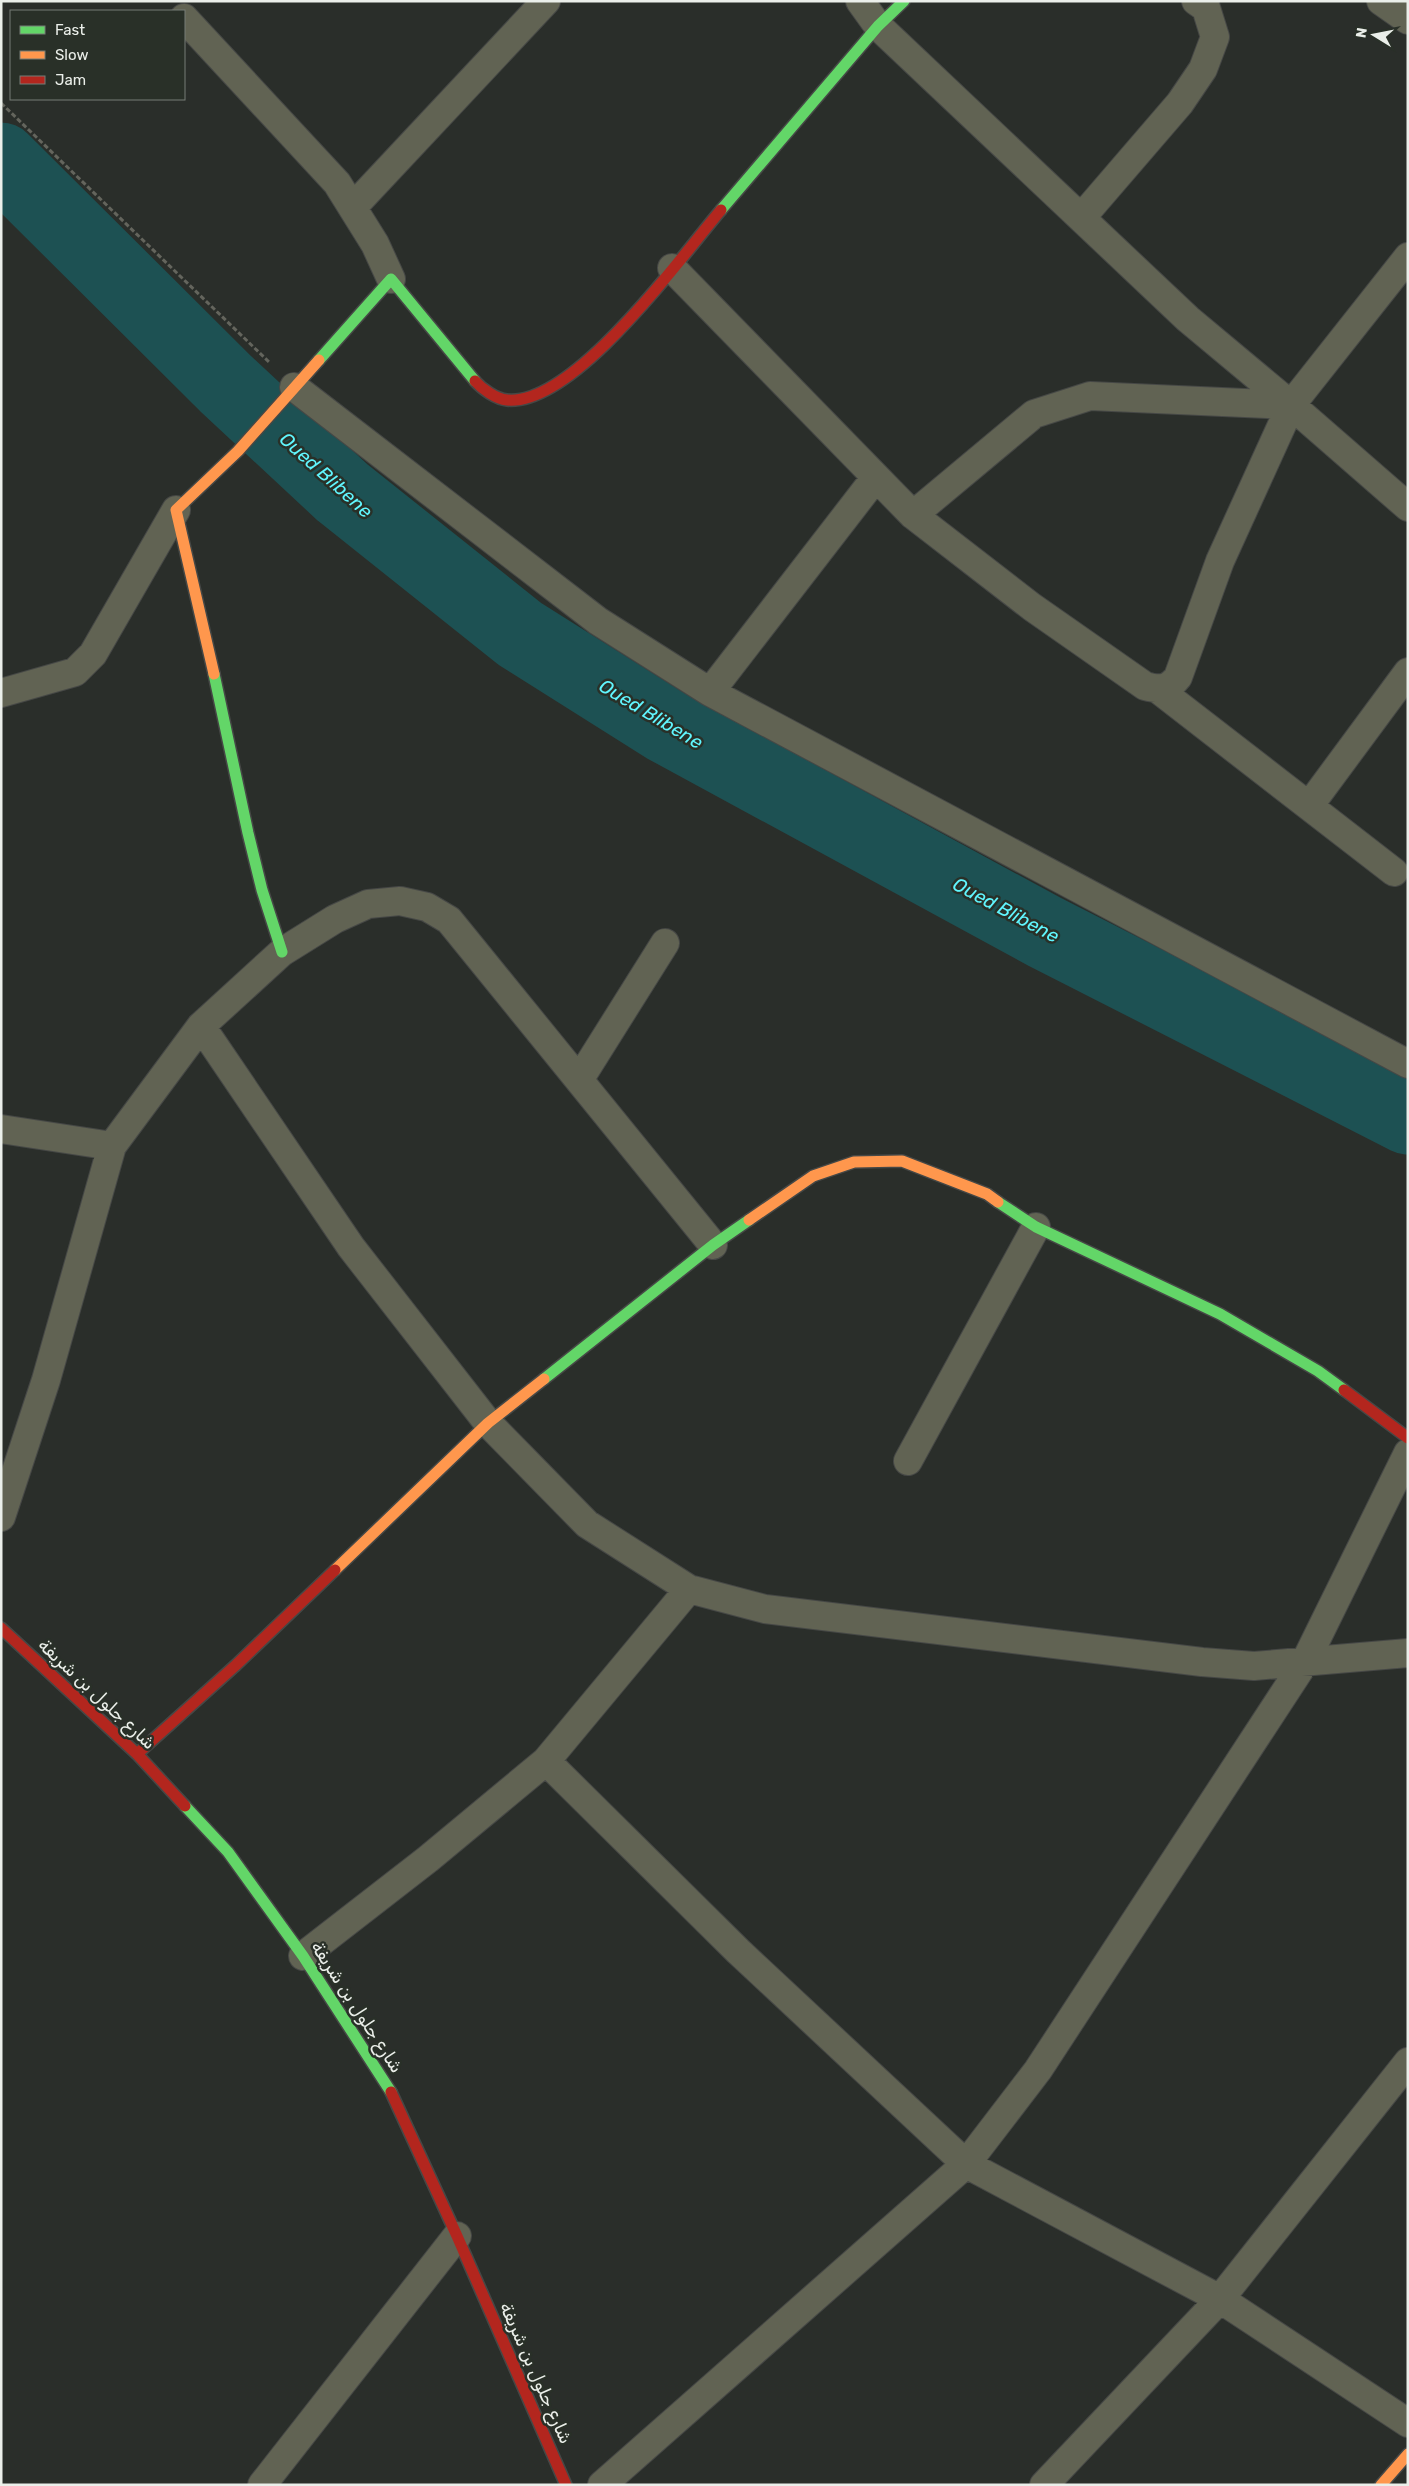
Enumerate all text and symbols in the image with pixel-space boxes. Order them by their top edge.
legend [10,10,185,100]
north arrow [1349,10,1399,60]
text: Fast [55,21,85,39]
text: N [1352,26,1371,39]
text: Slow [55,46,88,64]
text: Jam [55,71,86,89]
water label: Oued Blibene [275,427,377,523]
water label: Oued Blibene [595,674,707,754]
water label: Oued Blibene [949,872,1063,948]
street label: شارع جلول بن شريفة [33,1634,160,1755]
street label: شارع جلول بن شريفة [305,1937,408,2078]
street label: شارع جلول بن شريفة [494,2299,577,2448]

